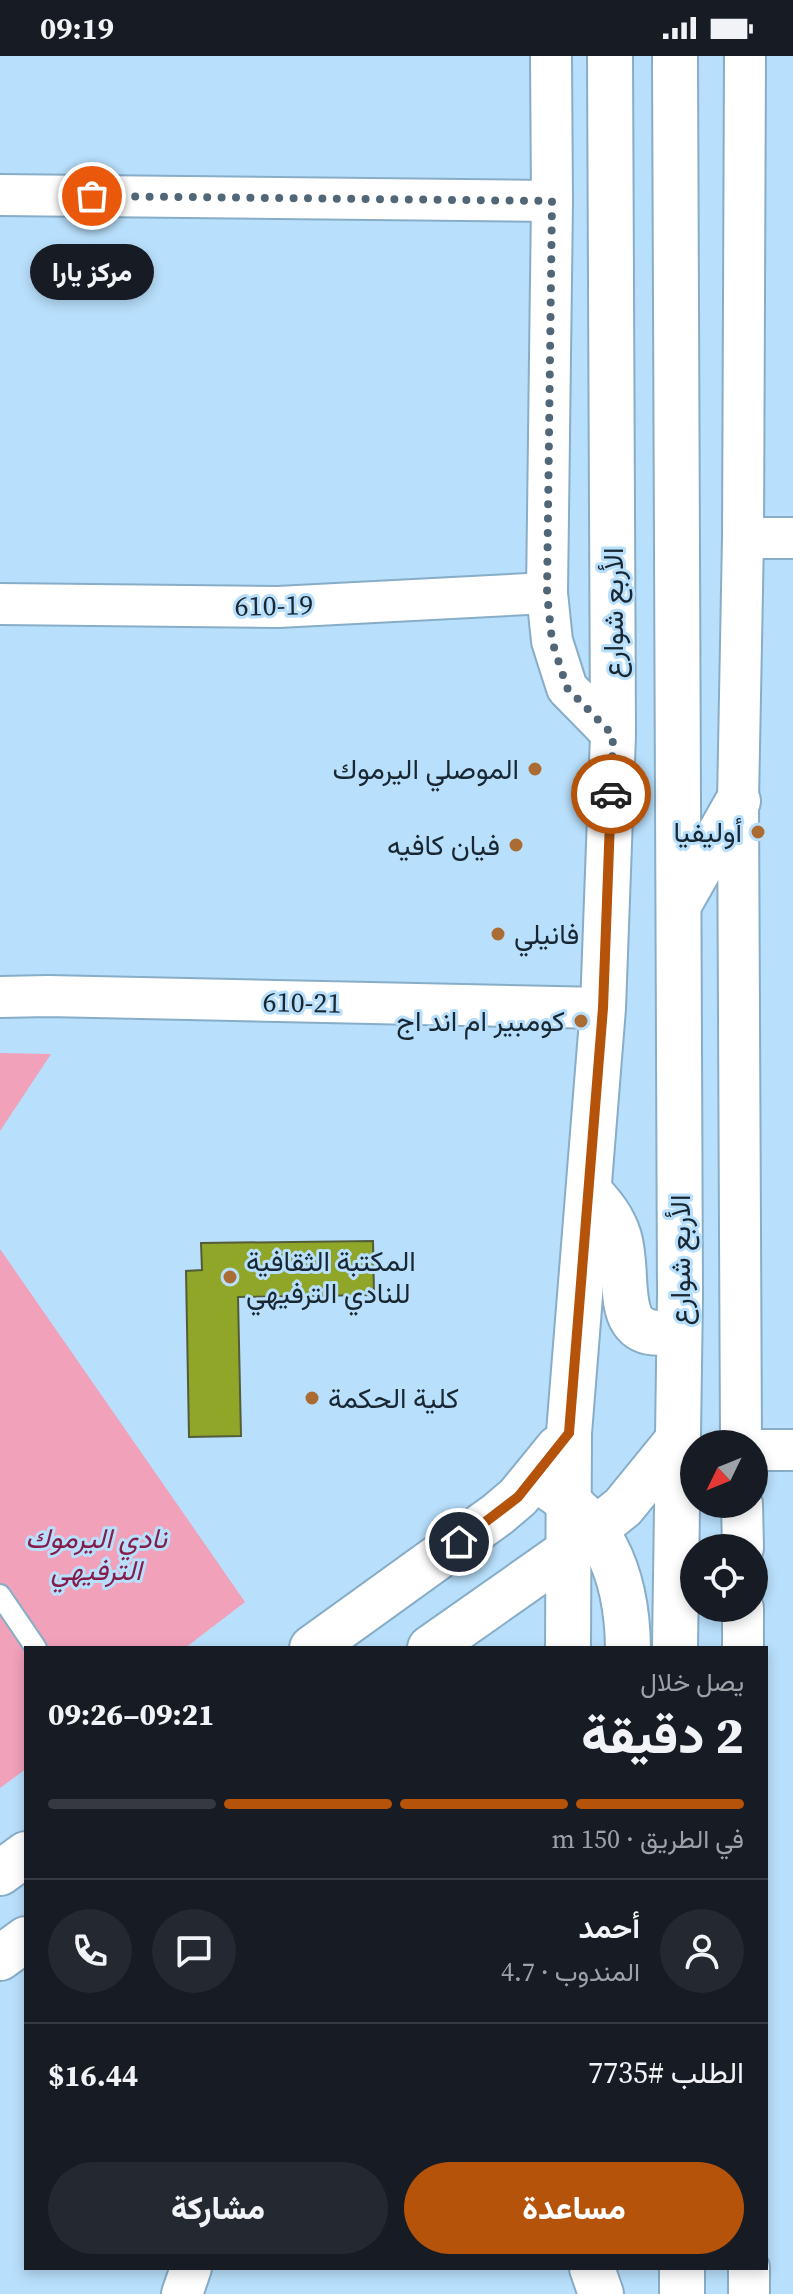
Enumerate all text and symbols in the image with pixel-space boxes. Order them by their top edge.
text: 09:19 [40,8,114,49]
pin [58,162,126,230]
icon: bag [70,174,114,218]
callout: مركز يارا [30,244,154,300]
text: مركز يارا [52,254,132,290]
street label: الأربع شوارع [594,548,633,678]
street label: 610-19 [234,585,314,625]
place label: الموصلي اليرموك [333,750,519,792]
courier [571,754,651,834]
marker: الموصلي اليرموك [526,760,544,778]
icon: car [589,772,633,816]
place label: أوليفيا [673,813,742,851]
marker: أوليفيا [749,823,767,841]
place label: فيان كافيه [387,826,500,864]
marker: فيان كافيه [507,836,525,854]
place label: فانيلي [514,915,579,957]
marker: فانيلي [489,925,507,943]
street label: 610-21 [262,982,342,1022]
place label: كومبير ام اند اج [396,1002,565,1040]
marker: كومبير ام اند اج [572,1012,590,1030]
street label: الأربع شوارع [661,1195,700,1325]
place label: المكتبة الثقافية للنادي الترفيهي [246,1242,416,1316]
marker: المكتبة الثقافية للنادي الترفيهي [221,1268,239,1286]
place label: كلية الحكمة [328,1379,459,1417]
marker: كلية الحكمة [303,1389,321,1407]
north arrow [680,1430,768,1518]
map controls [680,1430,768,1622]
pin [425,1508,493,1576]
park label: نادي اليرموك الترفيهي [25,1519,169,1593]
icon: home [437,1520,481,1564]
button: locate [680,1534,768,1622]
text: يصل خلال [640,1664,744,1700]
text: 09:21–09:26 [48,1694,215,1735]
text: 2 دقيقة [581,1699,744,1770]
text: في الطريق · 150 m [552,1821,744,1857]
text: أحمد [578,1907,640,1948]
button: phone [48,1909,132,1993]
button: chat [152,1909,236,1993]
button: person [660,1909,744,1993]
text: المندوب · 4.7 [501,1954,640,1990]
text: الطلب #7735 [588,2052,744,2093]
text: $16.44 [48,2055,138,2096]
button: مشاركة [48,2162,388,2254]
button: مساعدة [404,2162,744,2254]

